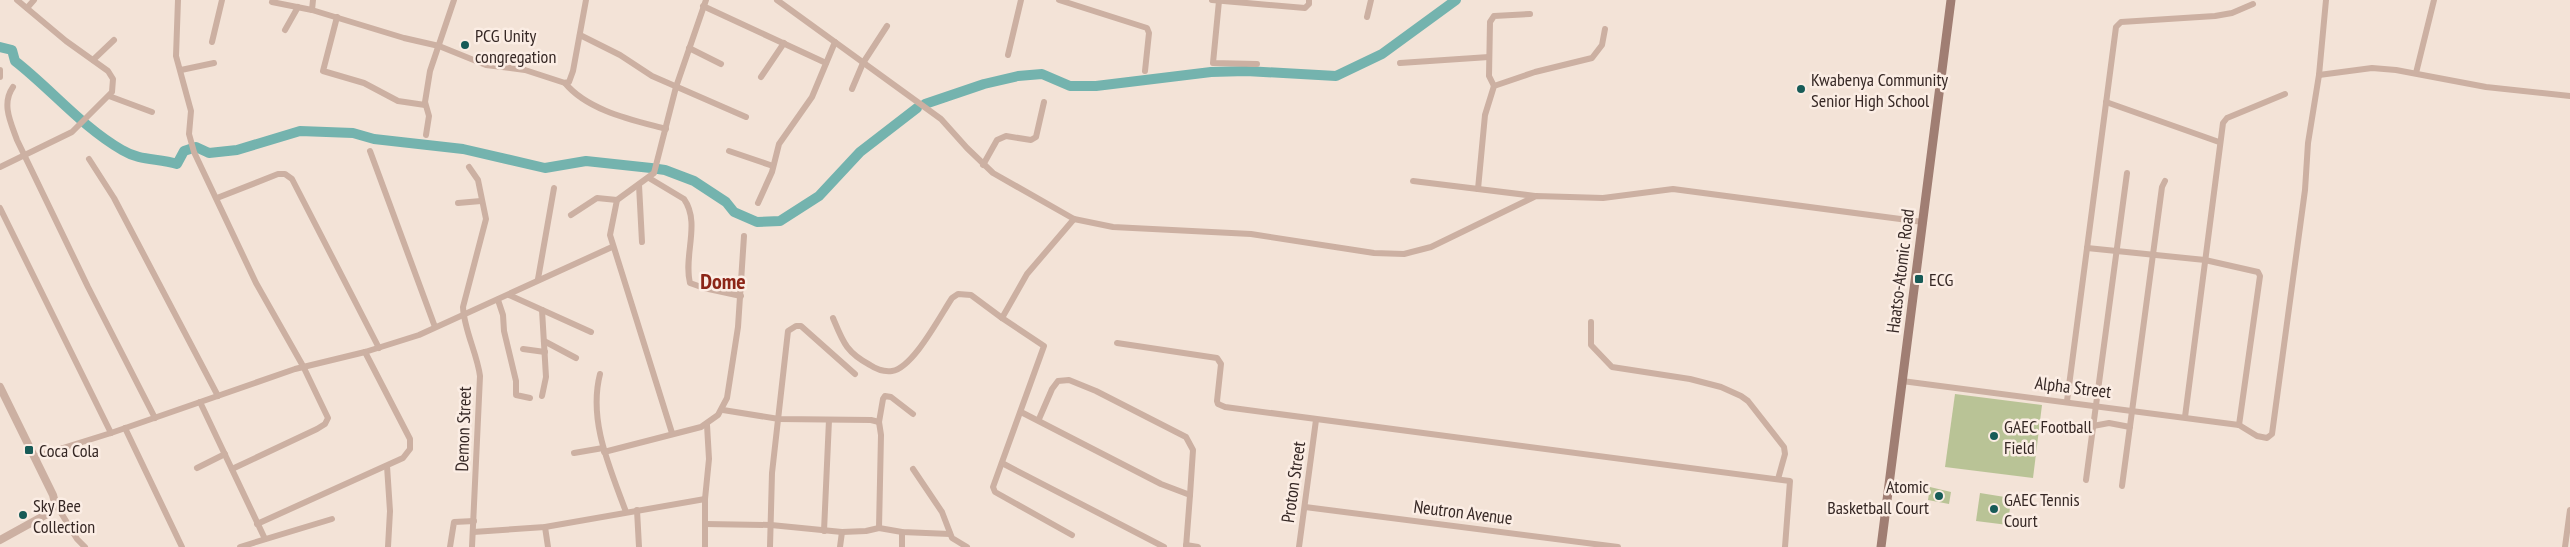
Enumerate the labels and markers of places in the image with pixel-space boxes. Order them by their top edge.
place label: PCG Unity congregation [475,24,556,68]
marker: PCG Unity congregation [459,39,471,51]
place label: Kwabenya Community Senior High School [1811,68,1948,112]
marker: Kwabenya Community Senior High School [1795,83,1807,95]
place label: ECG [1929,268,1954,291]
marker: ECG [1913,273,1925,285]
place label: GAEC Football Field [2004,415,2093,459]
marker: GAEC Football Field [1988,430,2000,442]
place label: Coca Cola [39,439,99,462]
marker: Coca Cola [23,444,35,456]
place label: Atomic Basketball Court [1827,475,1930,519]
place label: GAEC Tennis Court [2004,488,2080,532]
marker: Atomic Basketball Court [1933,490,1945,502]
place label: Sky Bee Collection [33,494,95,538]
marker: GAEC Tennis Court [1988,503,2000,515]
marker: Sky Bee Collection [17,509,29,521]

